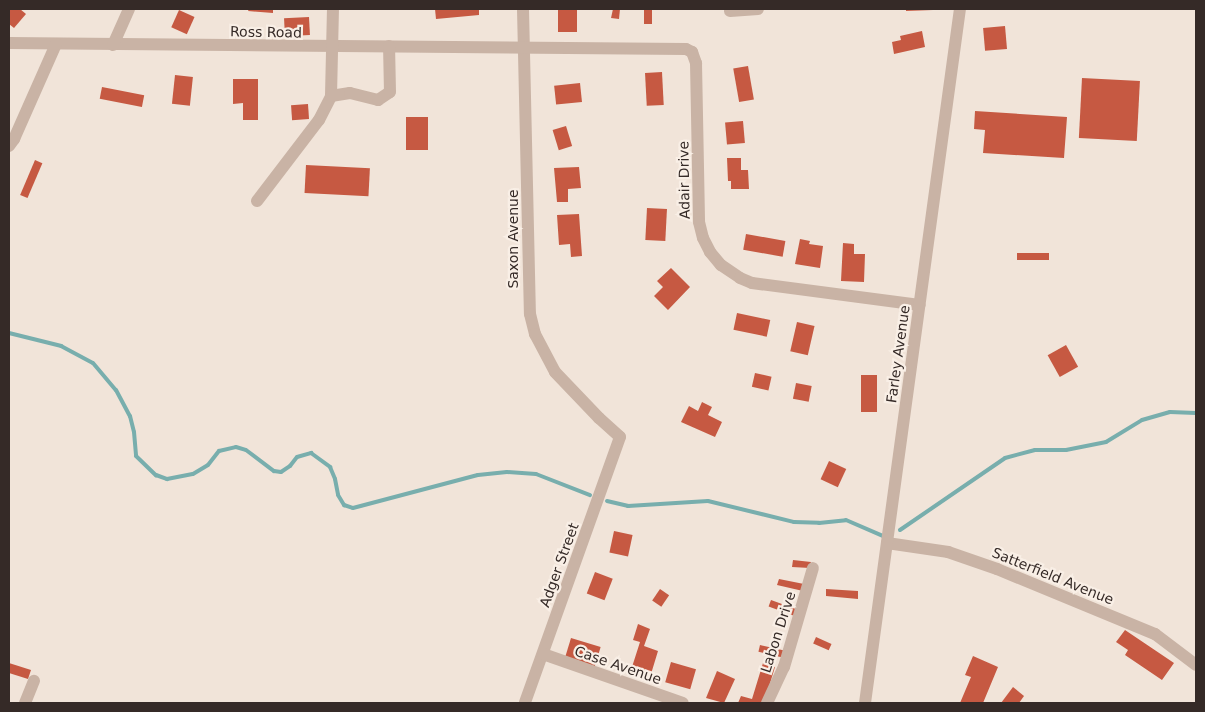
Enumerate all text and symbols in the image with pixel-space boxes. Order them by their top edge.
street label: Ross Road [230,23,302,41]
street label: Adair Drive [675,141,693,219]
street label: Saxon Avenue [505,189,521,289]
street label: Farley Avenue [883,304,913,404]
street label: Adger Street [536,521,582,609]
street label: Satterfield Avenue [990,544,1116,608]
street label: Labon Drive [757,589,799,675]
street label: Case Avenue [572,642,664,688]

